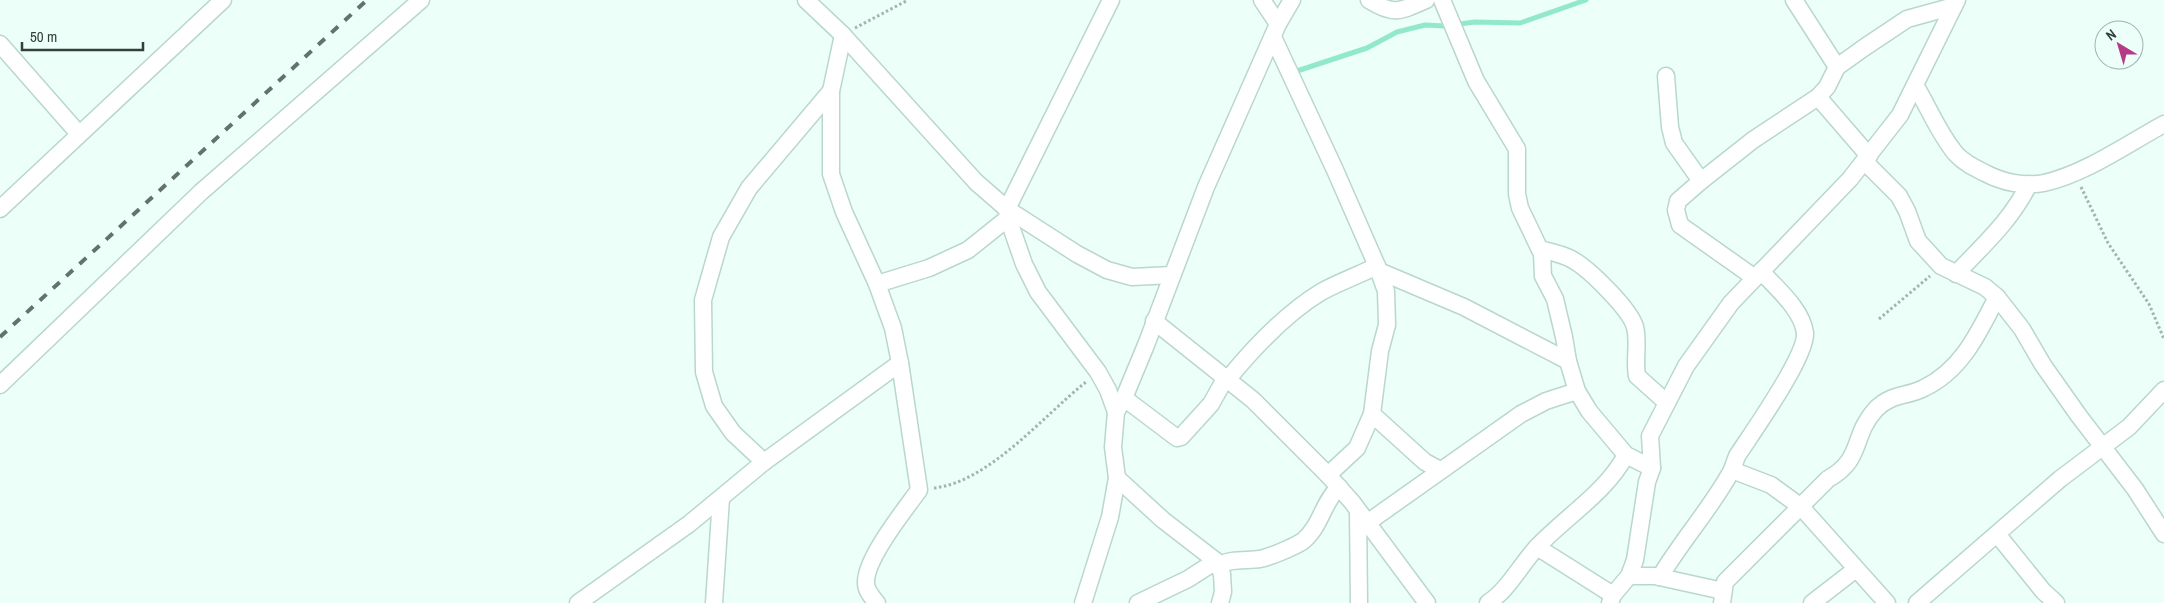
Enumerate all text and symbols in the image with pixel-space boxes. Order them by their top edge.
scale bar [22,20,144,52]
north arrow [2094,20,2144,70]
text: N [2102,25,2120,44]
text: 50 m [30,26,57,47]

